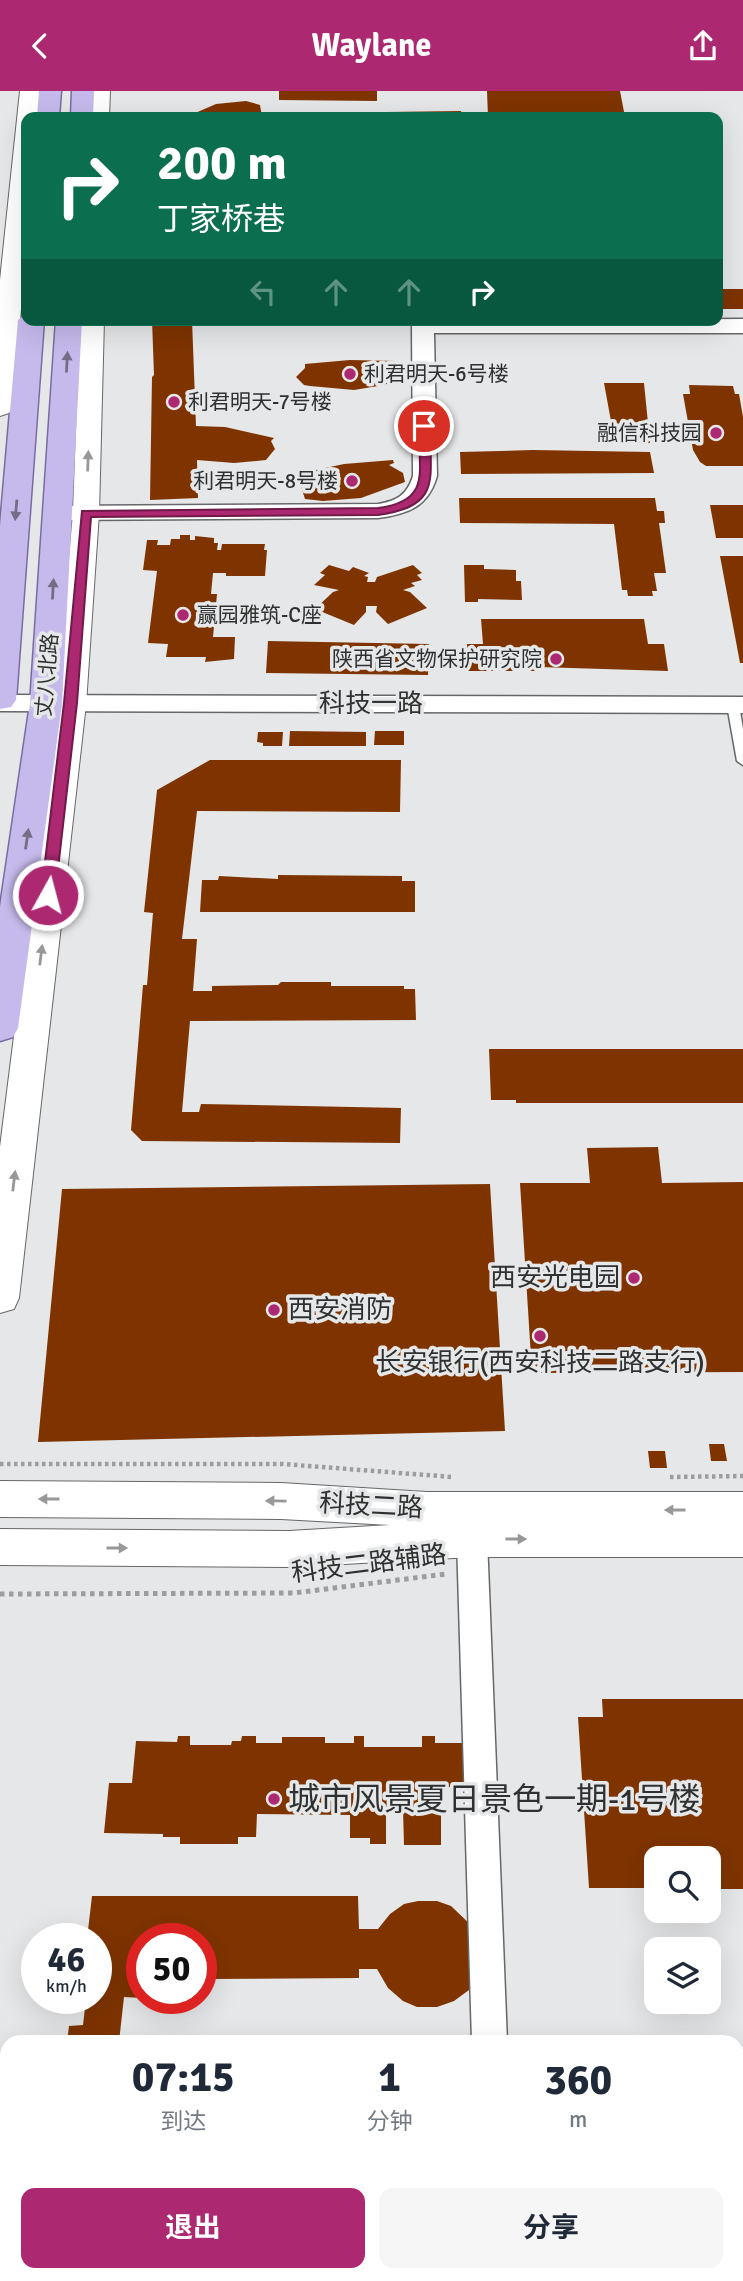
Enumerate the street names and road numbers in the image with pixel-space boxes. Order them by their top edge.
street label: 丈八北路 [30,632,64,718]
street label: 科技一路 [319,688,423,720]
street label: 科技二路 [318,1487,424,1525]
street label: 科技二路辅路 [290,1539,448,1589]

